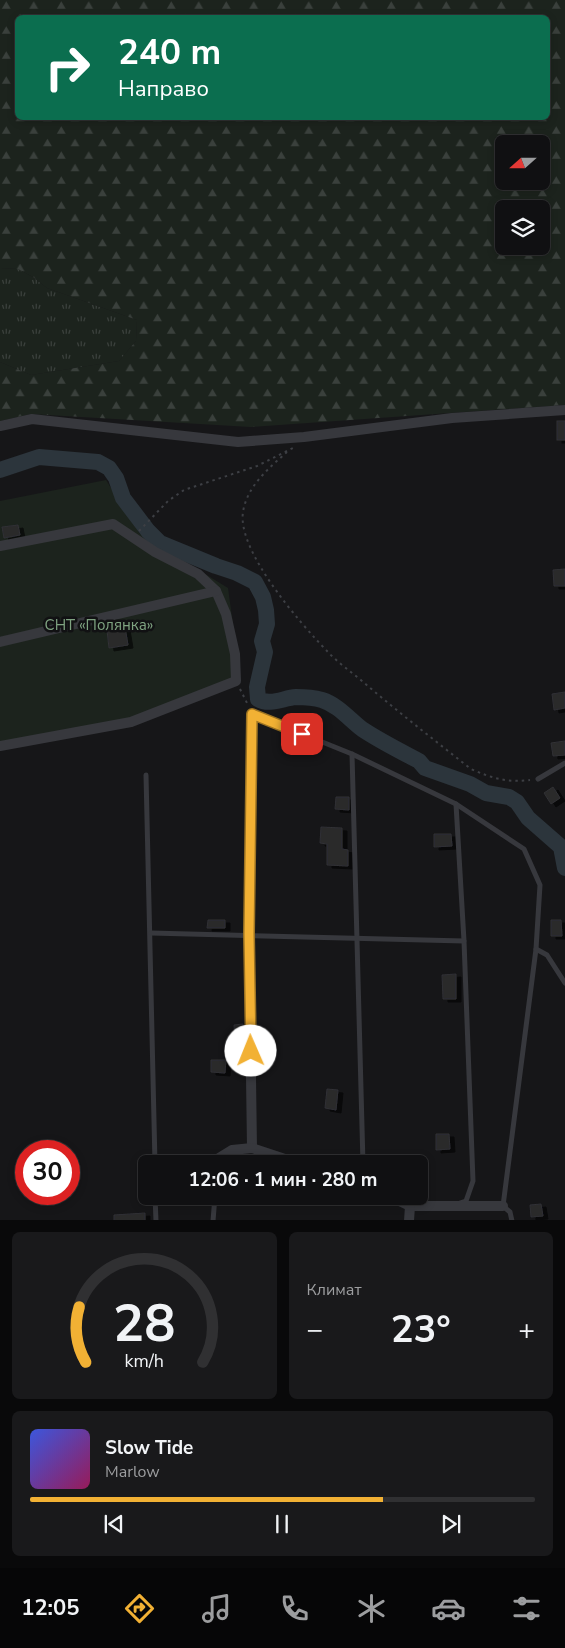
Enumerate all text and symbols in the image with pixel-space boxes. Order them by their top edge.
text: 240 m [118,29,221,76]
icon: right [35,35,100,100]
text: Направо [118,74,209,104]
north arrow [495,135,550,190]
map controls [495,135,550,255]
button: layers [495,200,550,255]
park label: СНТ «Полянка» [45,615,153,635]
pin [281,713,323,755]
icon: arrive [288,720,316,748]
position arrow [224,1024,276,1076]
speed limit sign: 30 [15,1140,80,1205]
text: 12:06 · 1 мин · 280 m [189,1167,377,1193]
text: Климат [307,1279,362,1301]
text: 28 [113,1288,175,1359]
text: 23° [391,1304,451,1355]
text: − [307,1311,323,1349]
text: + [518,1311,535,1349]
text: km/h [125,1349,164,1373]
text: Slow Tide [105,1435,193,1461]
text: Marlow [105,1461,160,1483]
icon: previous [100,1510,128,1538]
icon: pause [268,1510,296,1538]
icon: next [437,1510,465,1538]
icon: directions [122,1591,157,1626]
icon: music [199,1591,234,1626]
icon: phone [277,1591,312,1626]
icon: climate [354,1591,389,1626]
icon: car [431,1591,466,1626]
icon: filters [509,1591,544,1626]
text: 12:05 [21,1593,79,1623]

